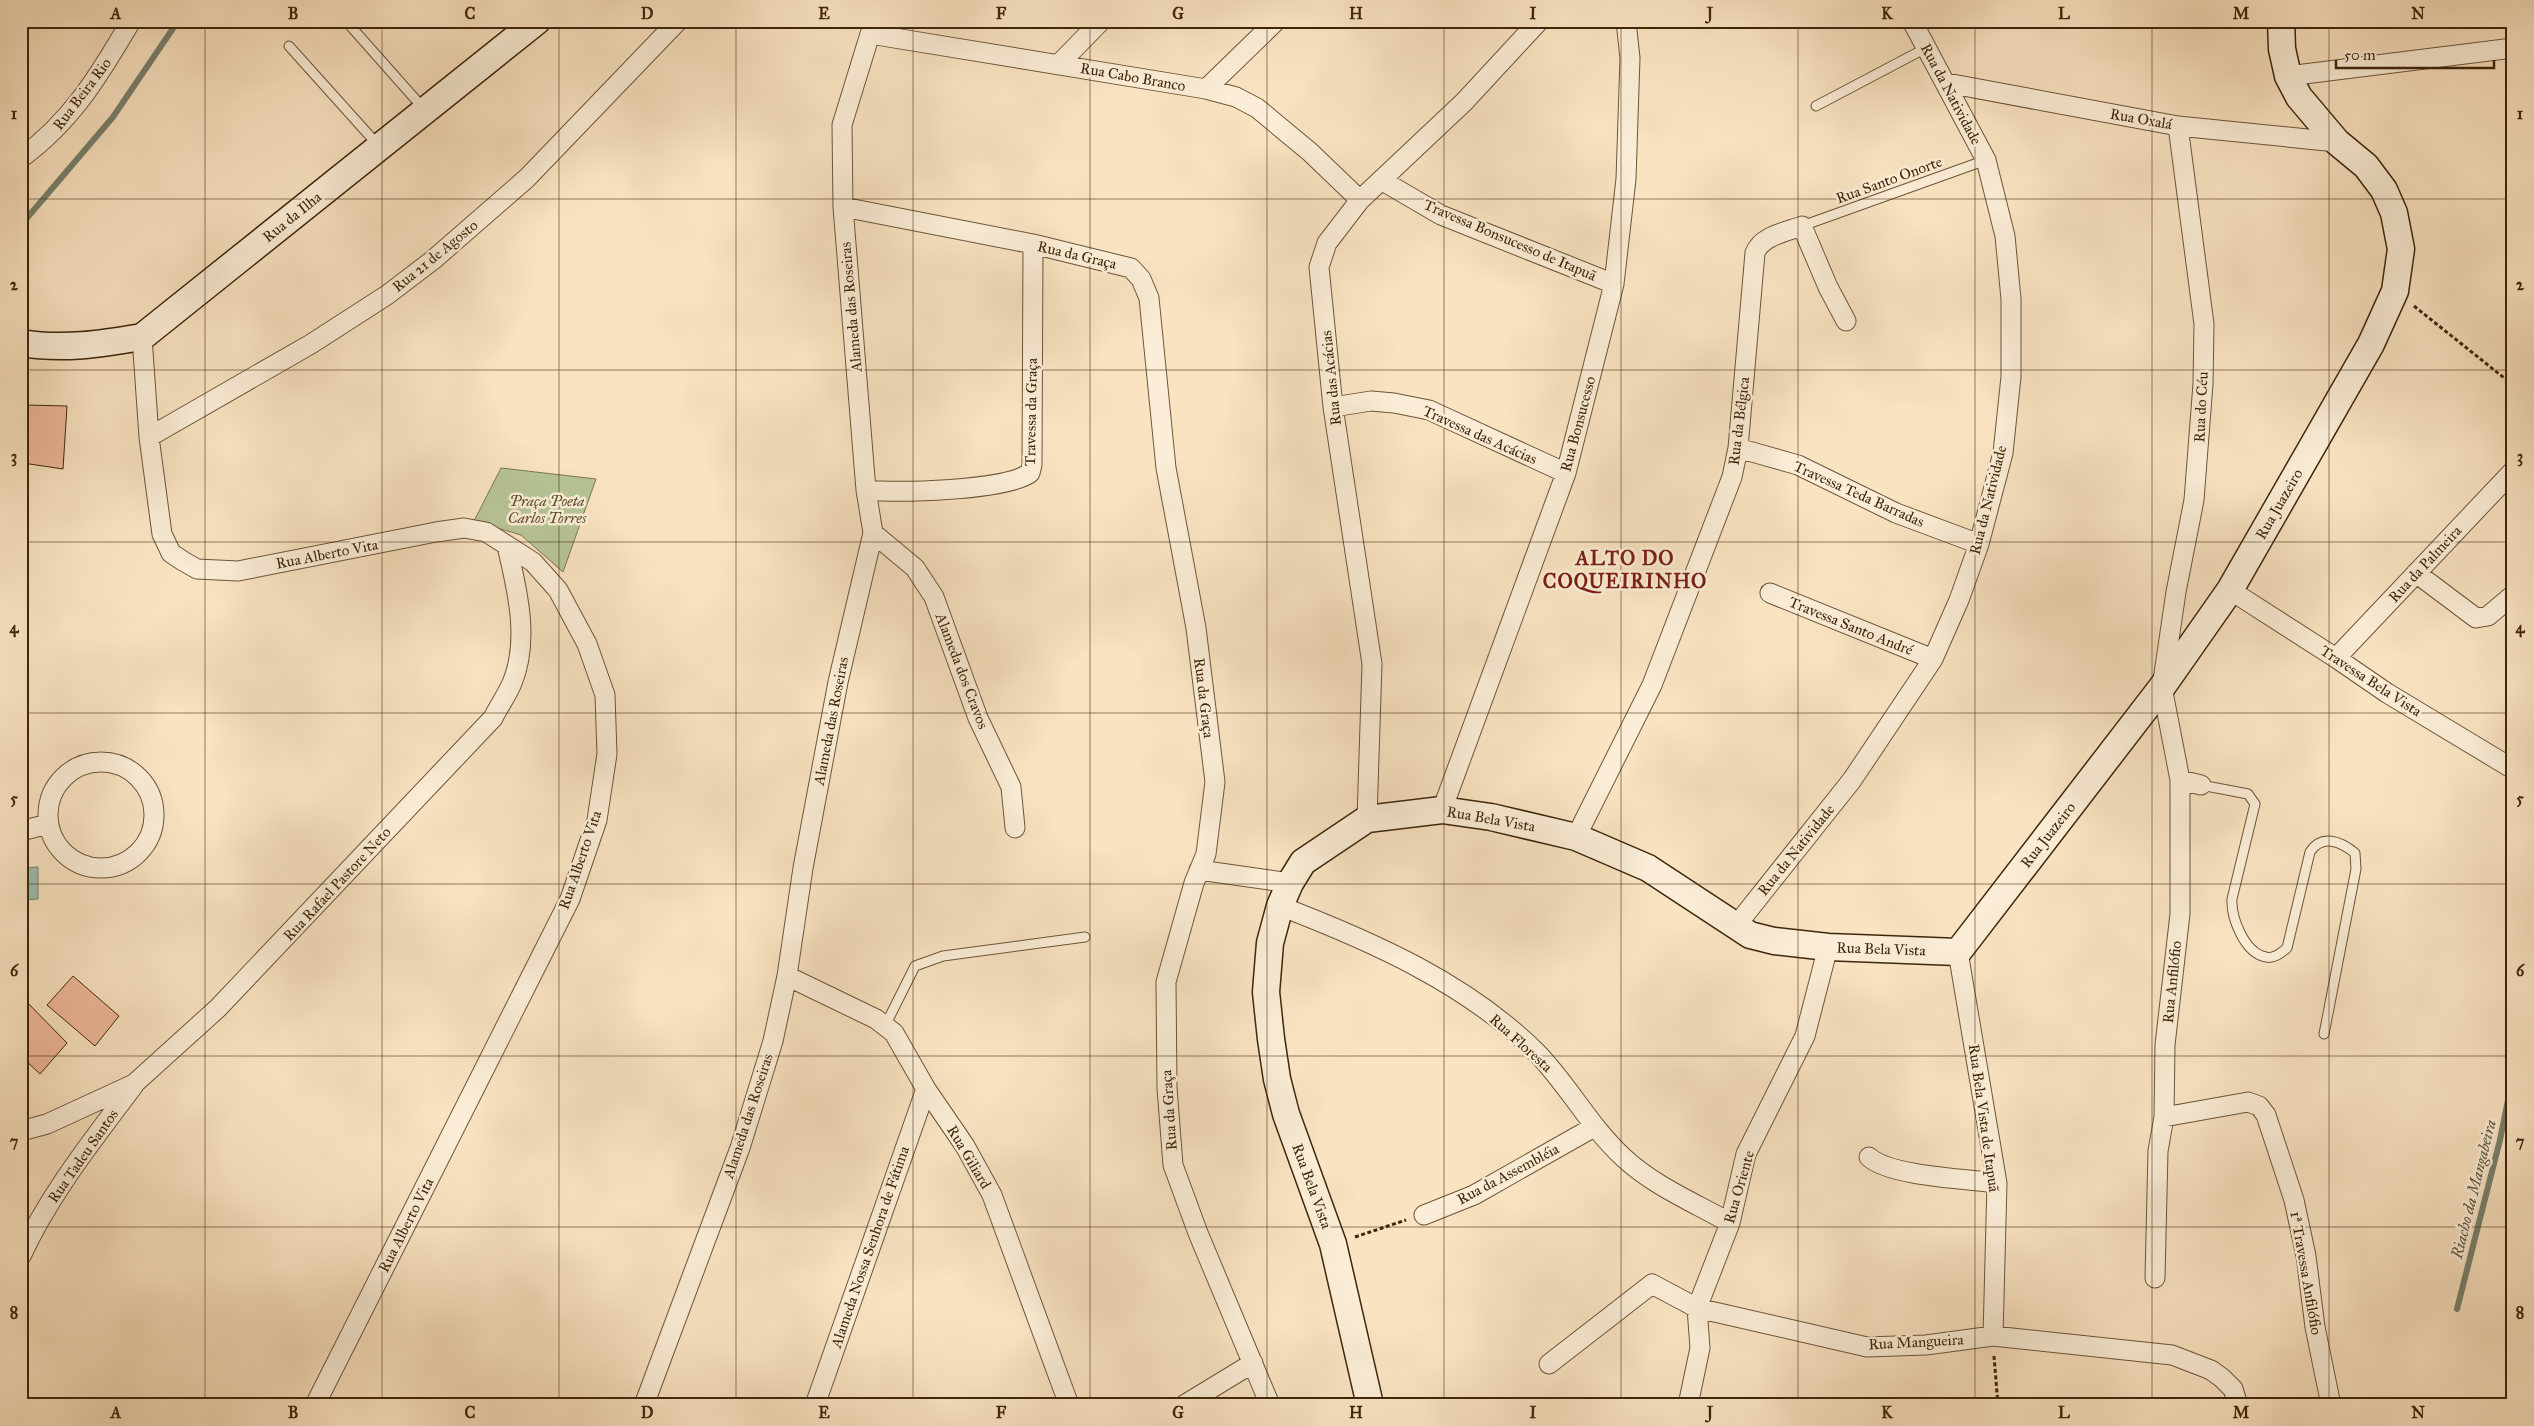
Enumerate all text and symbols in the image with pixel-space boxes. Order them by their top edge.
text: A [110,4,122,23]
text: B [288,4,298,23]
text: C [465,4,476,23]
text: D [641,4,654,23]
text: E [818,4,830,23]
text: F [996,4,1007,23]
text: G [1172,4,1184,23]
text: H [1349,4,1363,23]
text: I [1530,4,1537,23]
text: J [1705,4,1714,24]
text: K [1881,4,1893,23]
text: L [2058,4,2070,23]
text: M [2233,4,2250,23]
text: N [2411,4,2425,23]
scale bar [2336,38,2494,70]
street label: Rua da Natividade [1917,40,1985,148]
text: 50 m [2344,46,2376,64]
street label: Rua Beira Rio [49,54,115,134]
street label: Rua Cabo Branco [1079,59,1187,95]
text: 1 [11,104,18,123]
text: 1 [2517,104,2524,123]
street label: Rua Oxalá [2109,105,2174,133]
street label: Rua Santo Onorte [1834,152,1944,208]
street label: Rua da Ilha [259,187,325,246]
street label: Travessa Bonsucesso de Itapuã [1421,195,1600,285]
street label: Rua 21 de Agosto [389,216,482,296]
street label: Rua da Graça [1036,237,1119,273]
street label: Alameda das Roseiras [836,241,866,374]
text: 2 [10,275,19,294]
text: 2 [2516,275,2525,294]
street label: Rua das Acácias [1317,330,1345,426]
street label: Travessa da Graça [1021,357,1041,466]
street label: Rua do Céu [2190,371,2212,443]
street label: Rua Bonsucesso [1557,374,1600,474]
street label: Rua da Bélgica [1725,375,1753,466]
street label: Travessa das Acácias [1420,402,1540,468]
street label: Rua da Natividade [1966,443,2010,557]
text: 3 [11,447,17,467]
text: 3 [2517,447,2523,467]
street label: Travessa Teda Barradas [1791,457,1927,531]
street label: Rua Juazeiro [2252,465,2307,543]
park label: Praça Poeta Carlos Torres [508,492,587,527]
street label: Rua da Palmeira [2385,521,2466,606]
street label: Rua Alberto Vita [274,535,380,573]
district label: ALTO DO COQUEIRINHO [1543,546,1707,594]
street label: Travessa Santo André [1786,593,1916,659]
street label: Alameda dos Cravos [931,610,992,731]
text: 4 [10,618,20,638]
text: 4 [2516,618,2526,638]
street label: Travessa Bela Vista [2317,642,2426,721]
street label: Alameda das Roseiras [810,655,852,788]
street label: Rua da Graça [1190,657,1218,740]
text: 5 [10,789,18,808]
text: 5 [2516,789,2524,808]
street label: Rua Juazeiro [2017,798,2080,872]
street label: Rua da Natividade [1754,801,1838,899]
street label: Rua Bela Vista [1445,802,1537,836]
street label: Rua Alberto Vita [555,807,606,912]
street label: Rua Rafael Pastore Neto [279,823,395,945]
street label: Rua Bela Vista [1836,938,1927,960]
street label: Rua Anfilófio [2159,940,2185,1024]
text: 6 [10,961,19,980]
text: 6 [2516,961,2525,980]
street label: Rua Floresta [1486,1010,1557,1076]
street label: Rua Bela Vista de Itapuã [1965,1043,2003,1194]
street label: Alameda das Roseiras [719,1051,777,1182]
street label: Rua da Graça [1157,1068,1181,1151]
street label: Rua Tadeu Santos [44,1106,122,1206]
water label: Riacho da Mangabeira [2447,1117,2500,1261]
street label: Rua Giliard [943,1122,995,1192]
text: 7 [10,1132,19,1151]
text: 7 [2516,1132,2525,1151]
street label: Rua da Assembléia [1454,1139,1563,1208]
street label: Rua Bela Vista [1288,1141,1336,1232]
street label: Alameda Nossa Senhora de Fátima [827,1143,913,1351]
street label: Rua Oriente [1720,1148,1758,1226]
street label: Rua Alberto Vita [374,1174,438,1275]
street label: 1ª Travessa Anfilófio [2286,1210,2326,1337]
text: 8 [10,1303,18,1322]
text: 8 [2516,1303,2524,1322]
street label: Rua Mangueira [1868,1330,1965,1353]
text: A [110,1403,122,1422]
text: B [288,1403,298,1422]
text: C [465,1403,476,1422]
text: D [641,1403,654,1422]
text: E [818,1403,830,1422]
text: F [996,1403,1007,1422]
text: G [1172,1403,1184,1422]
text: H [1349,1403,1363,1422]
text: I [1530,1403,1537,1422]
text: J [1705,1403,1714,1423]
text: K [1881,1403,1893,1422]
text: L [2058,1403,2070,1422]
text: M [2233,1403,2250,1422]
text: N [2411,1403,2425,1422]

